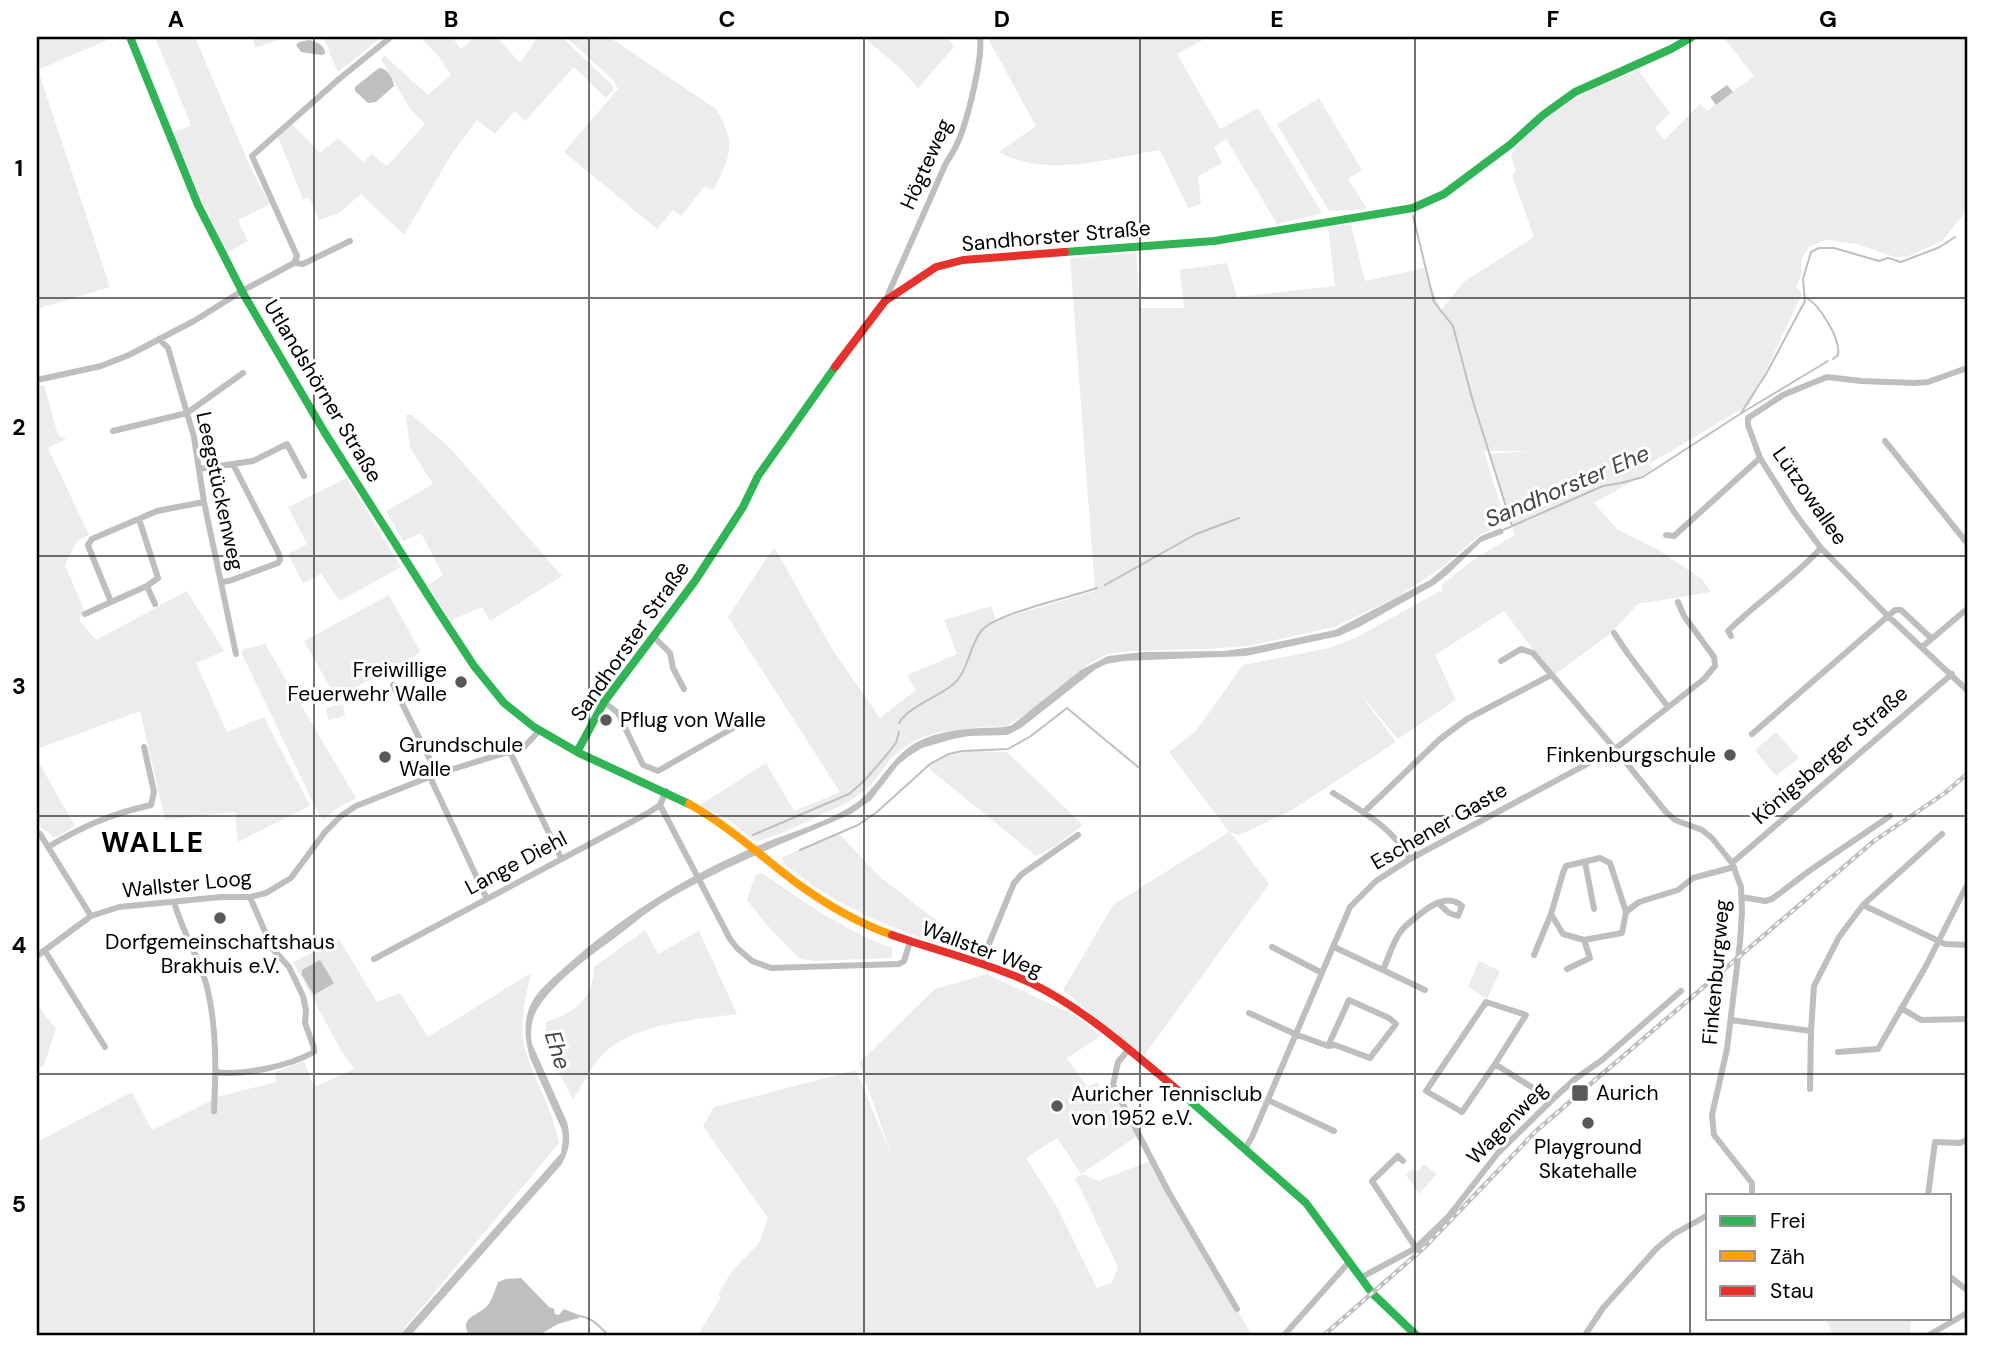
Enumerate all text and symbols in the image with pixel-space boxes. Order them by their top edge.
text: A [168,4,184,34]
text: B [444,4,458,34]
text: C [719,4,735,34]
text: D [994,4,1010,34]
text: E [1270,4,1284,34]
text: F [1547,4,1560,34]
text: G [1819,4,1837,34]
street label: Högteweg [894,114,959,214]
text: 1 [15,153,23,183]
street label: Sandhorster Straße [960,214,1152,258]
street label: Utlandshörner Straße [257,294,389,488]
street label: Leegstückenweg [190,409,251,573]
text: 2 [12,412,26,442]
water label: Sandhorster Ehe [1480,438,1654,534]
street label: Lützowallee [1766,442,1854,550]
street label: Sandhorster Straße [564,555,696,727]
place label: Freiwillige Feuerwehr Walle [288,656,447,708]
text: 3 [12,671,26,701]
marker: Freiwillige Feuerwehr Walle [453,674,469,690]
street label: Königsberger Straße [1746,680,1914,830]
place label: Pflug von Walle [620,706,766,734]
marker: Pflug von Walle [598,712,614,728]
place label: Grundschule Walle [399,731,523,783]
place label: Finkenburgschule [1546,741,1716,769]
marker: Finkenburgschule [1722,747,1738,763]
marker: Grundschule Walle [377,749,393,765]
street label: Eschener Gaste [1366,776,1512,876]
district label: WALLE [101,824,205,861]
street label: Lange Diehl [460,824,572,902]
street label: Wallster Loog [121,863,253,905]
street label: Finkenburgweg [1696,898,1736,1046]
marker: Dorfgemeinschaftshaus Brakhuis e.V. [212,910,228,926]
street label: Wallster Weg [918,914,1046,984]
place label: Dorfgemeinschaftshaus Brakhuis e.V. [105,928,335,980]
text: 4 [12,930,27,960]
water label: Ehe [538,1027,578,1073]
street label: Wagenweg [1460,1075,1554,1171]
place label: Aurich [1596,1079,1659,1107]
place label: Auricher Tennisclub von 1952 e.V. [1071,1080,1262,1132]
marker: Aurich [1570,1083,1590,1103]
marker: Auricher Tennisclub von 1952 e.V. [1049,1098,1065,1114]
marker: Playground Skatehalle [1580,1115,1596,1131]
place label: Playground Skatehalle [1534,1133,1642,1185]
text: 5 [12,1189,26,1219]
legend [1706,1194,1952,1320]
text: Frei [1770,1207,1806,1235]
text: Zäh [1770,1243,1805,1271]
text: Stau [1770,1277,1814,1305]

